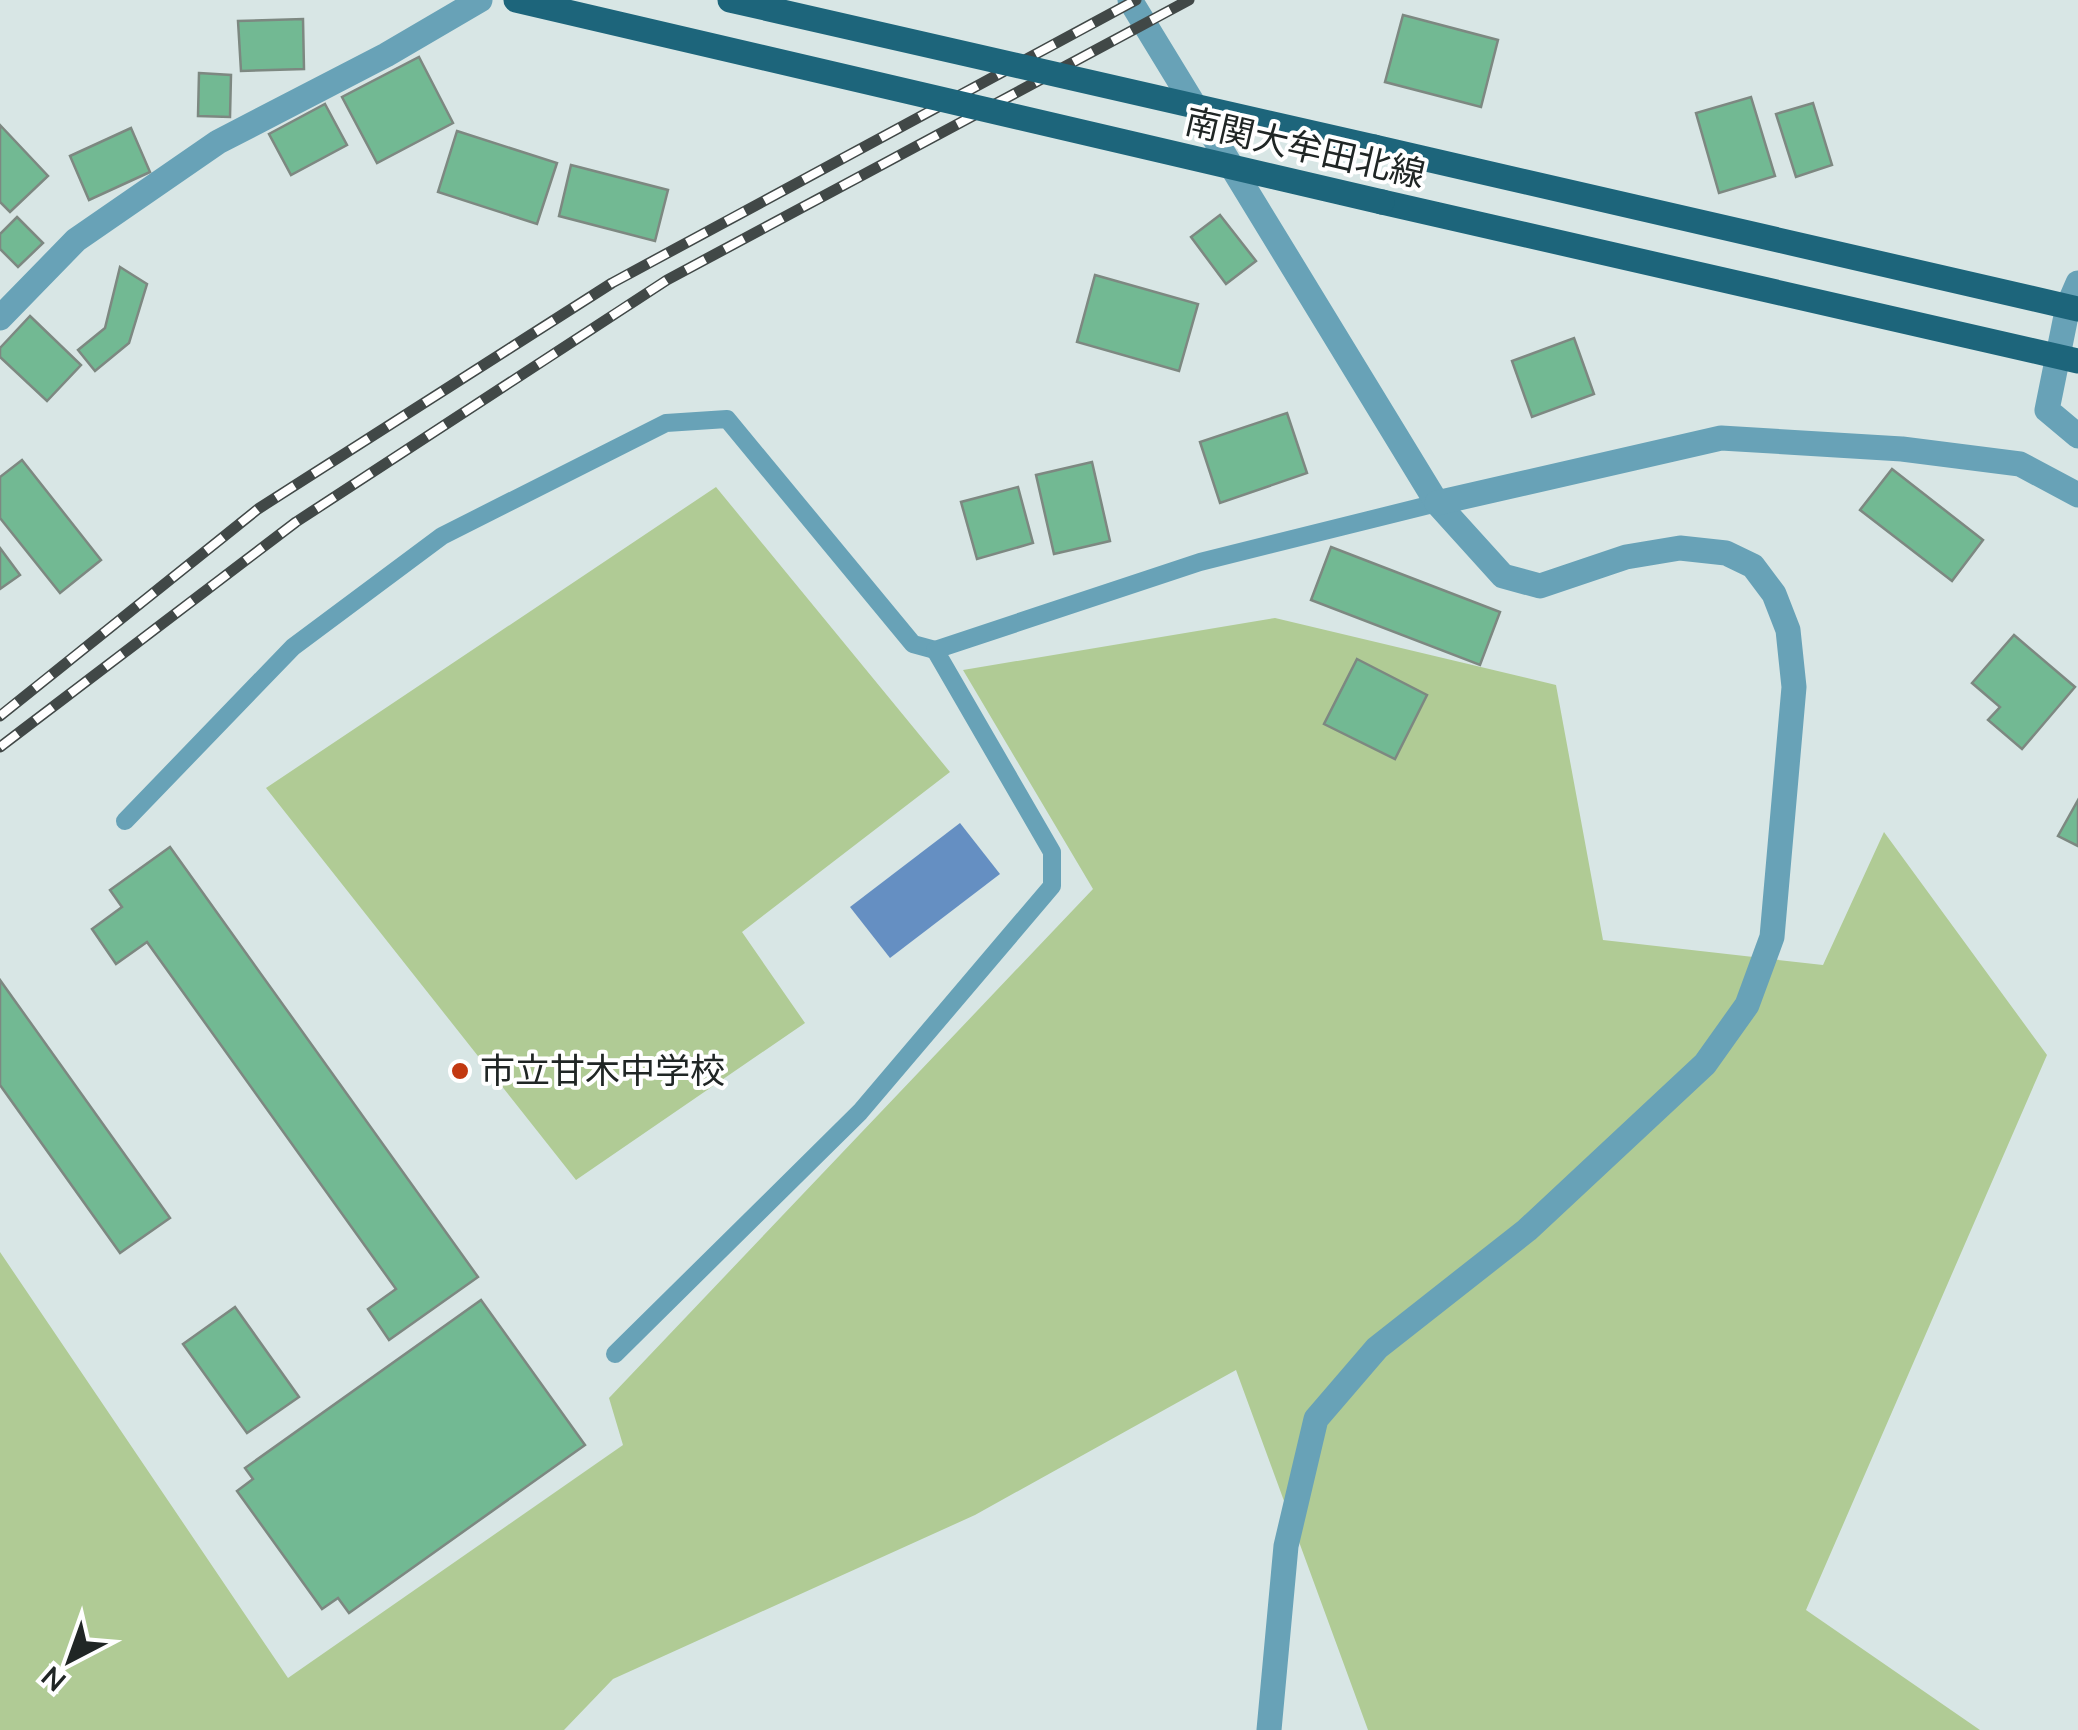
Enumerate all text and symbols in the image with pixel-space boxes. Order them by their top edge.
street label: 南関大牟田北線 [1180,98,1430,199]
place label: 市立甘木中学校 [480,1048,725,1095]
marker: 市立甘木中学校 [449,1060,471,1082]
north arrow [20,1610,120,1710]
text: N [34,1657,75,1699]

